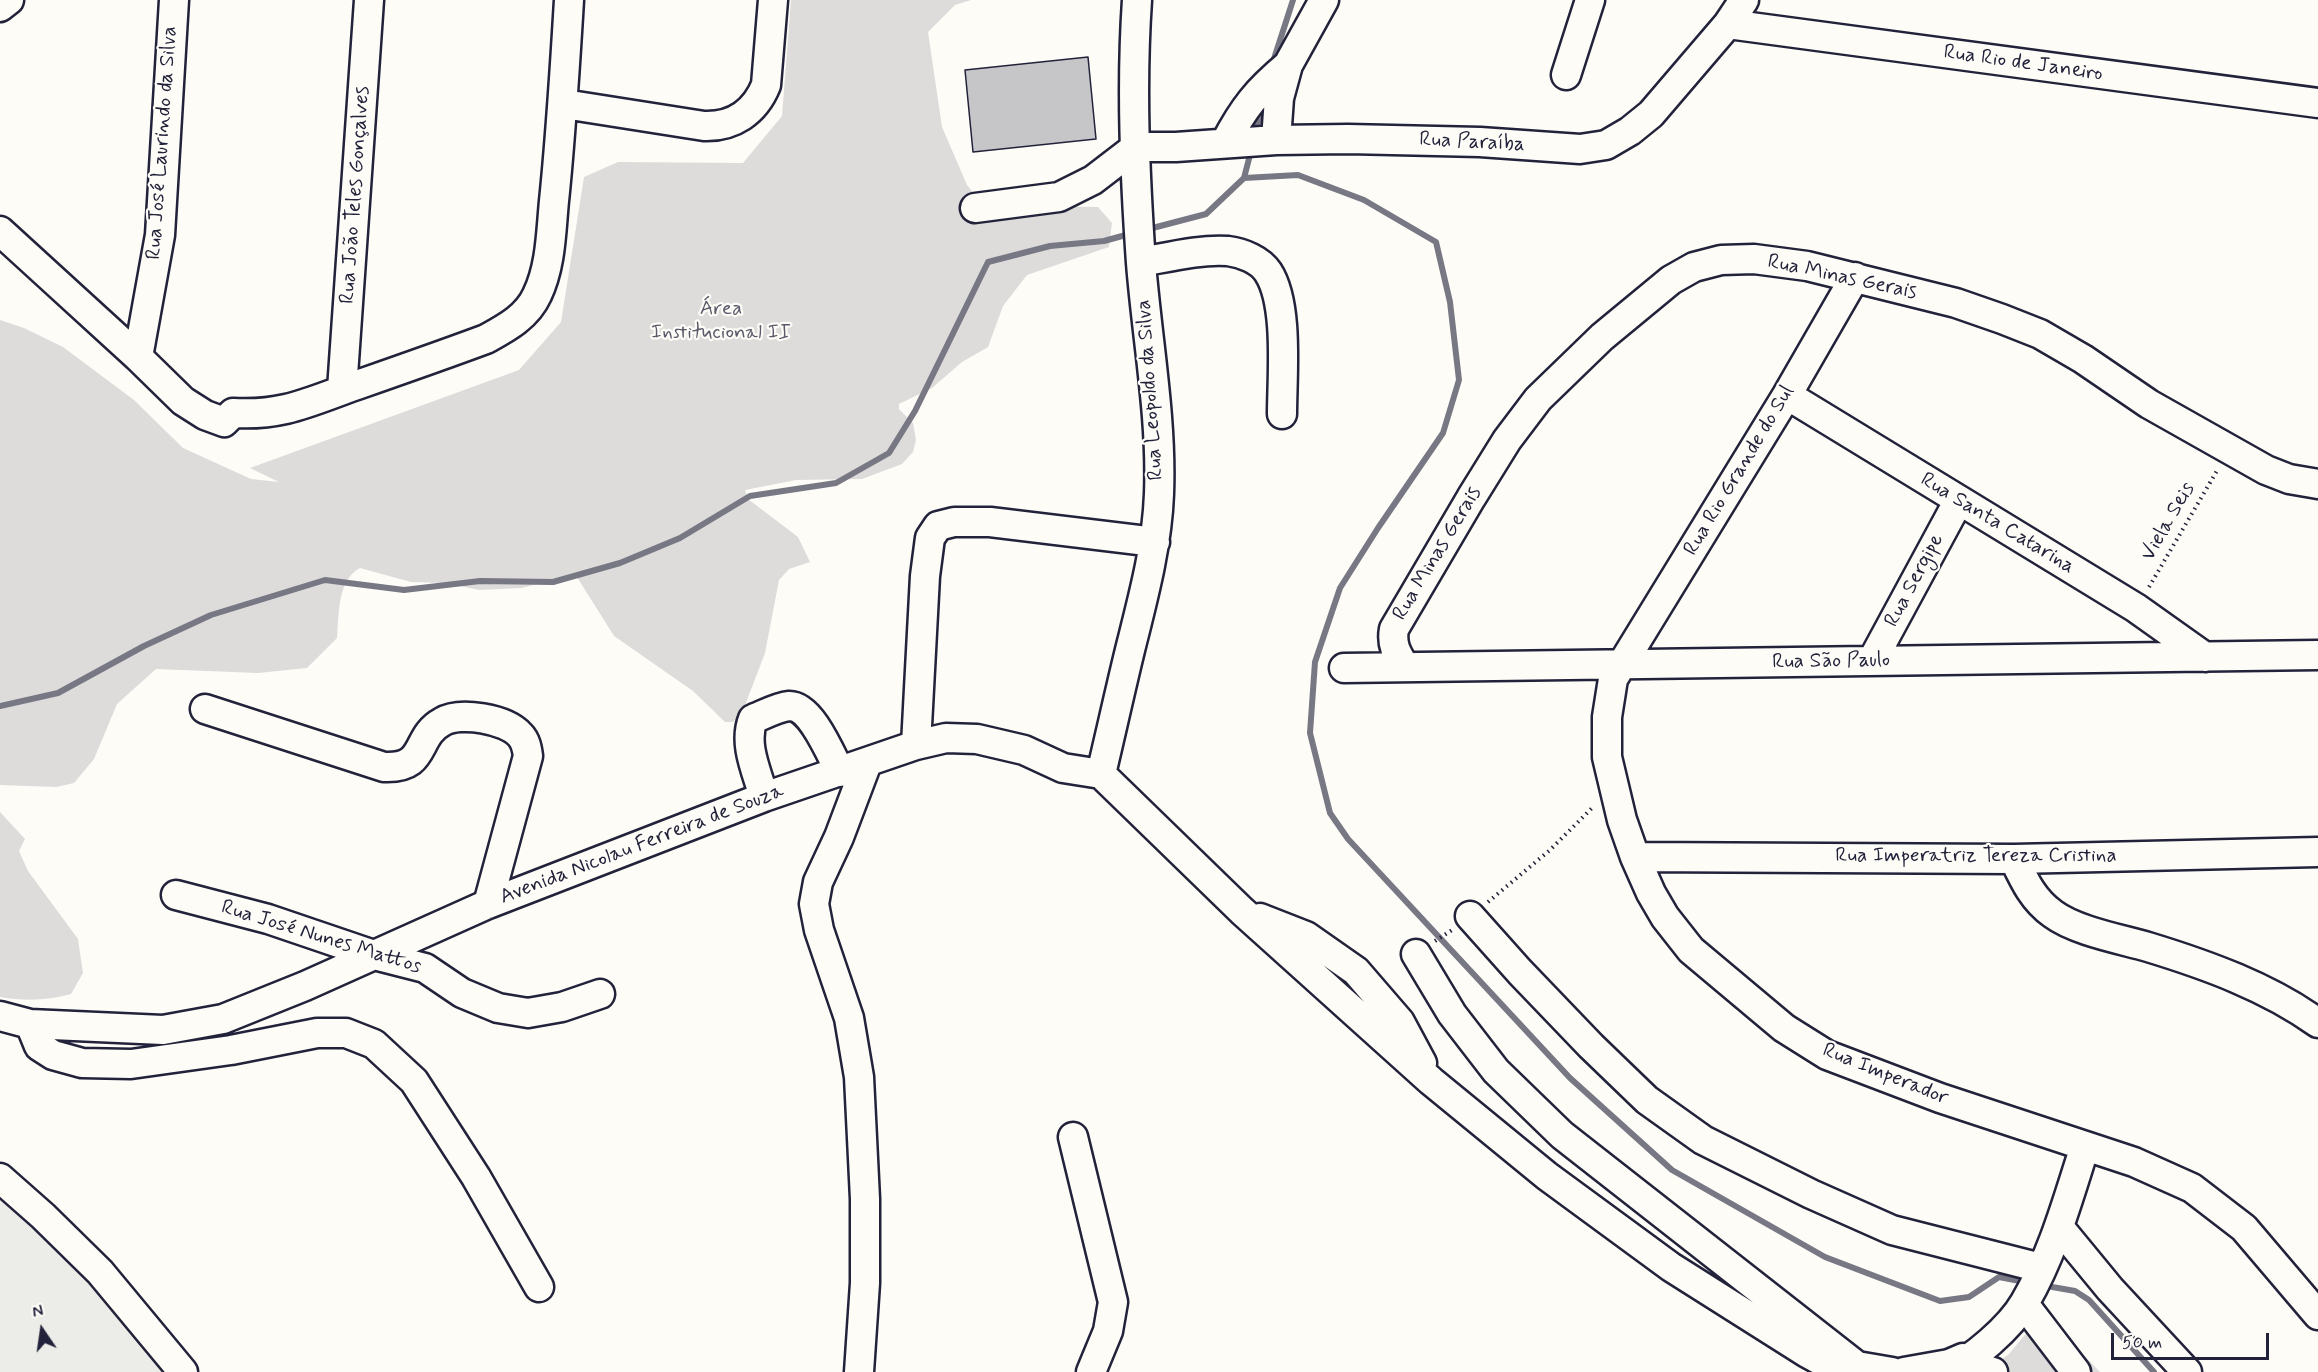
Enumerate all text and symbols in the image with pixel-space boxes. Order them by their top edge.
street label: Rua José Laurindo da Silva [142,25,184,261]
street label: Rua Rio de Janeiro [1942,40,2104,88]
street label: Rua João Teles Gonçalves [336,85,376,305]
street label: Rua Paraíba [1419,128,1525,158]
street label: Rua Minas Gerais [1765,250,1919,306]
park label: Área Institucional II [651,297,791,347]
street label: Rua Leopoldo da Silva [1132,299,1170,481]
street label: Rua Rio Grande do Sul [1679,381,1801,561]
street label: Rua Santa Catarina [1915,468,2079,580]
street label: Viela Seis [2136,478,2202,566]
street label: Rua Minas Gerais [1388,482,1488,626]
street label: Rua Sergipe [1880,530,1950,632]
street label: Rua São Paulo [1772,648,1890,676]
street label: Avenida Nicolau Ferreira de Souza [497,779,787,911]
street label: Rua Imperatriz Tereza Cristina [1835,844,2117,870]
street label: Rua José Nunes Mattos [218,896,424,980]
street label: Rua Imperador [1819,1038,1951,1112]
north arrow [12,1300,72,1360]
text: N [30,1301,45,1323]
scale bar [2114,1321,2272,1359]
text: 50 m [2122,1331,2162,1355]

